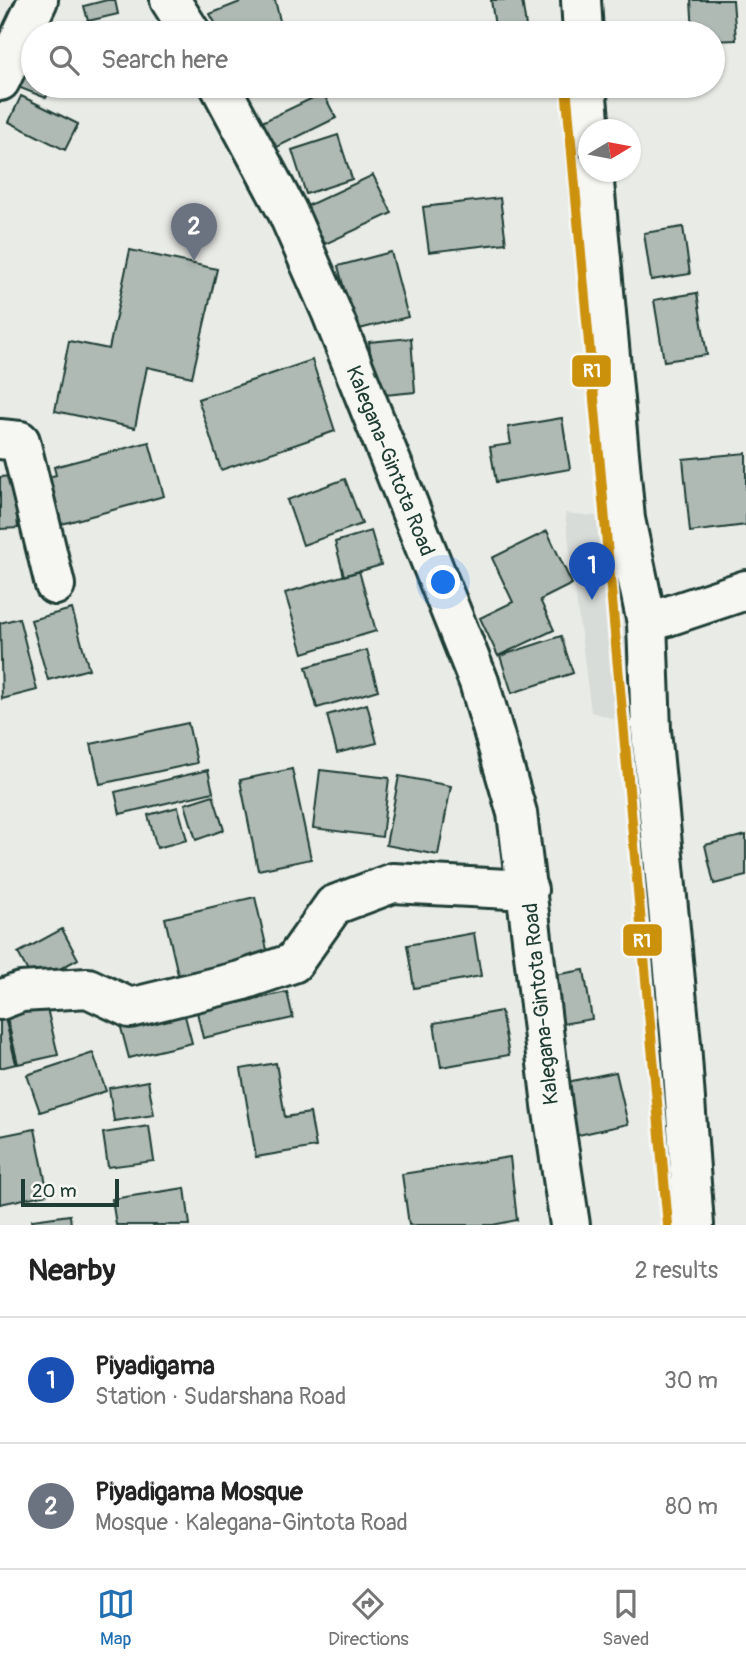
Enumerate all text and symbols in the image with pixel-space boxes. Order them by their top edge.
search box [21,21,725,98]
icon: search [45,41,83,79]
text: Search here [101,44,228,76]
north arrow [578,119,641,182]
pin: 2 [171,203,217,261]
line badge: R1 [571,354,612,388]
text: R1 [583,359,601,383]
street label: Kalegana-Gintota Road [339,362,441,560]
pin: 1 [569,542,615,600]
your location [426,565,460,599]
street label: Kalegana-Gintota Road [517,902,565,1106]
line badge: R1 [622,923,663,957]
text: R1 [633,929,651,953]
scale bar [21,1176,119,1208]
text: 20 m [32,1179,77,1203]
text: Nearby [28,1252,115,1289]
text: 2 results [635,1256,718,1285]
text: Piyadigama [95,1350,215,1382]
text: 1 [47,1366,56,1395]
text: 30 m [664,1366,718,1395]
text: Station · Sudarshana Road [95,1382,346,1411]
text: Piyadigama Mosque [95,1476,303,1508]
text: 2 [45,1492,57,1521]
text: 80 m [665,1492,718,1521]
text: Mosque · Kalegana-Gintota Road [95,1508,408,1537]
tab: Map [97,1585,135,1651]
tab: Directions [328,1585,409,1651]
tab: Saved [602,1585,649,1651]

